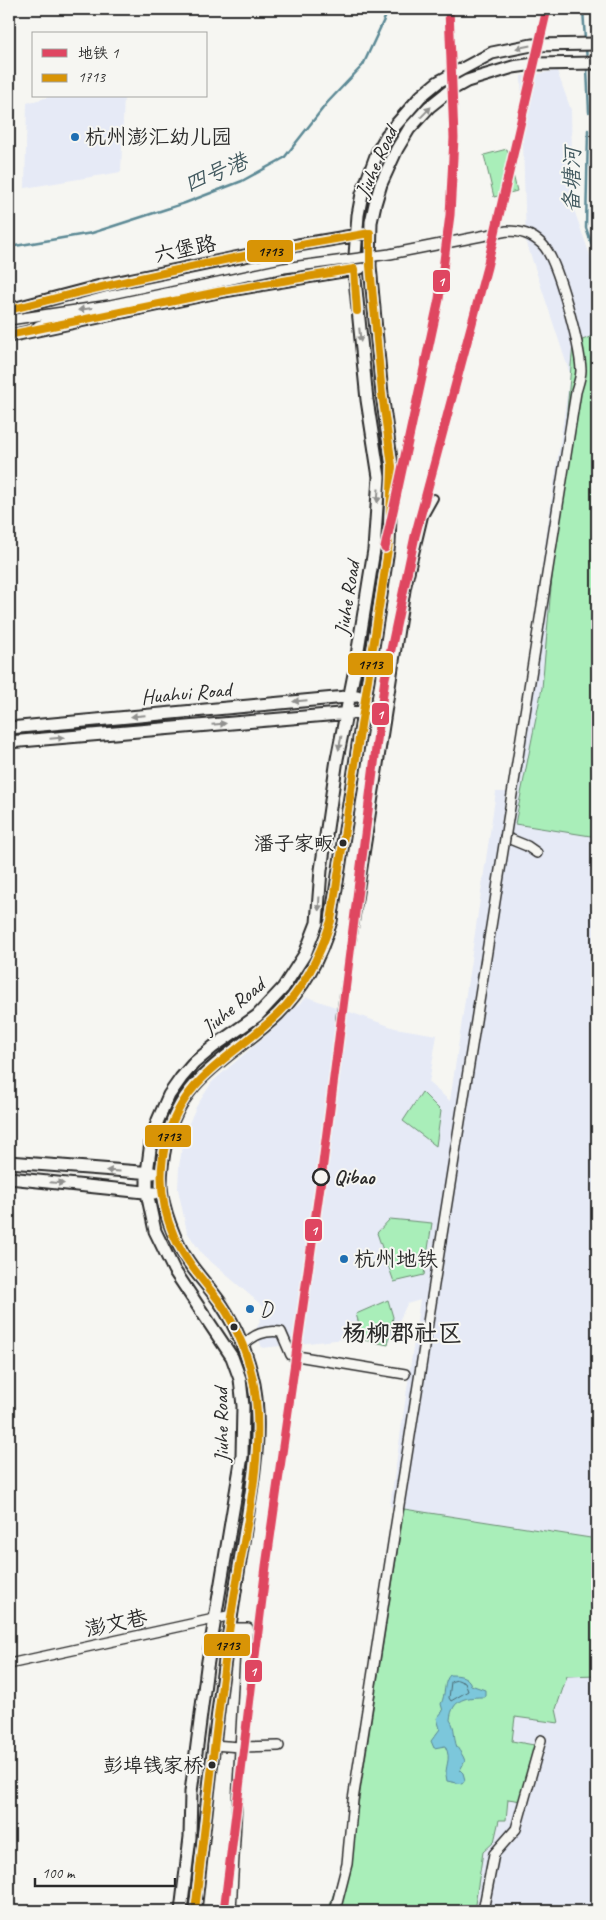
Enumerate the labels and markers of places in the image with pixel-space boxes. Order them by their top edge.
place label: 杭州澎汇幼儿园 [85,124,232,150]
marker: 杭州澎汇幼儿园 [69,131,81,143]
place label: 潘子家畈 [254,831,334,856]
marker: 潘子家畈 [338,838,348,848]
place label: Qibao [334,1164,376,1190]
marker: Qibao [312,1168,330,1186]
place label: 杭州地铁 [354,1246,438,1272]
marker: 杭州地铁 [338,1253,350,1265]
place label: D [260,1296,274,1322]
marker: D [244,1303,256,1315]
unlabelled marker [229,1322,239,1332]
place label: 彭埠钱家桥 [103,1753,203,1778]
marker: 彭埠钱家桥 [207,1760,217,1770]

